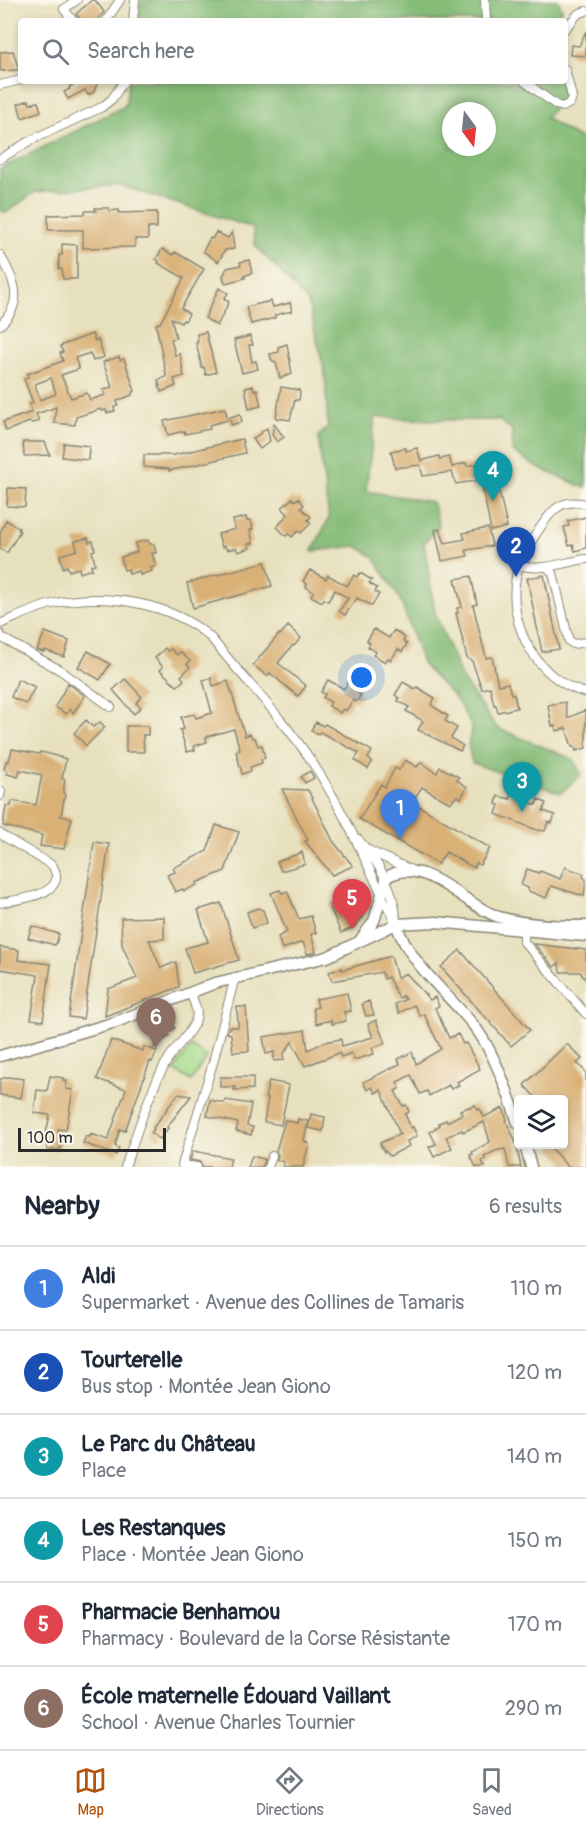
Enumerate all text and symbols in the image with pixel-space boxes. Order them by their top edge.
search box [18,18,568,84]
icon: search [39,35,72,68]
text: Search here [87,37,194,65]
north arrow [442,102,496,156]
pin: 4 [474,452,512,501]
pin: 2 [496,528,536,577]
your location [347,663,376,692]
pin: 3 [502,762,542,812]
pin: 1 [380,790,420,839]
pin: 5 [332,880,372,929]
pin: 6 [136,998,176,1048]
map controls [514,1095,568,1149]
button: layers [514,1095,568,1149]
scale bar [18,1125,166,1152]
text: 100 m [27,1128,73,1148]
text: Nearby [24,1190,100,1222]
text: 6 results [489,1194,562,1219]
text: Aldi [81,1262,115,1290]
text: 1 [40,1276,47,1301]
text: 110 m [511,1276,562,1301]
text: Supermarket · Avenue des Collines de Tamaris [81,1290,464,1315]
text: Tourterelle [81,1346,182,1374]
text: 2 [38,1360,49,1385]
text: 120 m [507,1360,562,1385]
text: Bus stop · Montée Jean Giono [81,1374,331,1399]
text: Le Parc du Château [81,1430,256,1458]
text: 3 [38,1444,49,1469]
text: 140 m [507,1444,562,1469]
text: Place [81,1458,126,1483]
text: Les Restanques [81,1514,225,1542]
text: 4 [38,1528,49,1553]
text: 150 m [508,1528,562,1553]
text: Place · Montée Jean Giono [81,1542,304,1567]
text: Pharmacie Benhamou [81,1598,280,1626]
text: 5 [38,1612,49,1637]
text: 170 m [508,1612,562,1637]
text: Pharmacy · Boulevard de la Corse Résistante [81,1626,450,1651]
text: École maternelle Édouard Vaillant [81,1682,390,1710]
text: 6 [38,1696,49,1721]
text: 290 m [505,1696,562,1721]
text: School · Avenue Charles Tournier [81,1710,355,1735]
tab: Map [74,1764,107,1820]
tab: Directions [256,1764,324,1820]
tab: Saved [472,1764,512,1820]

